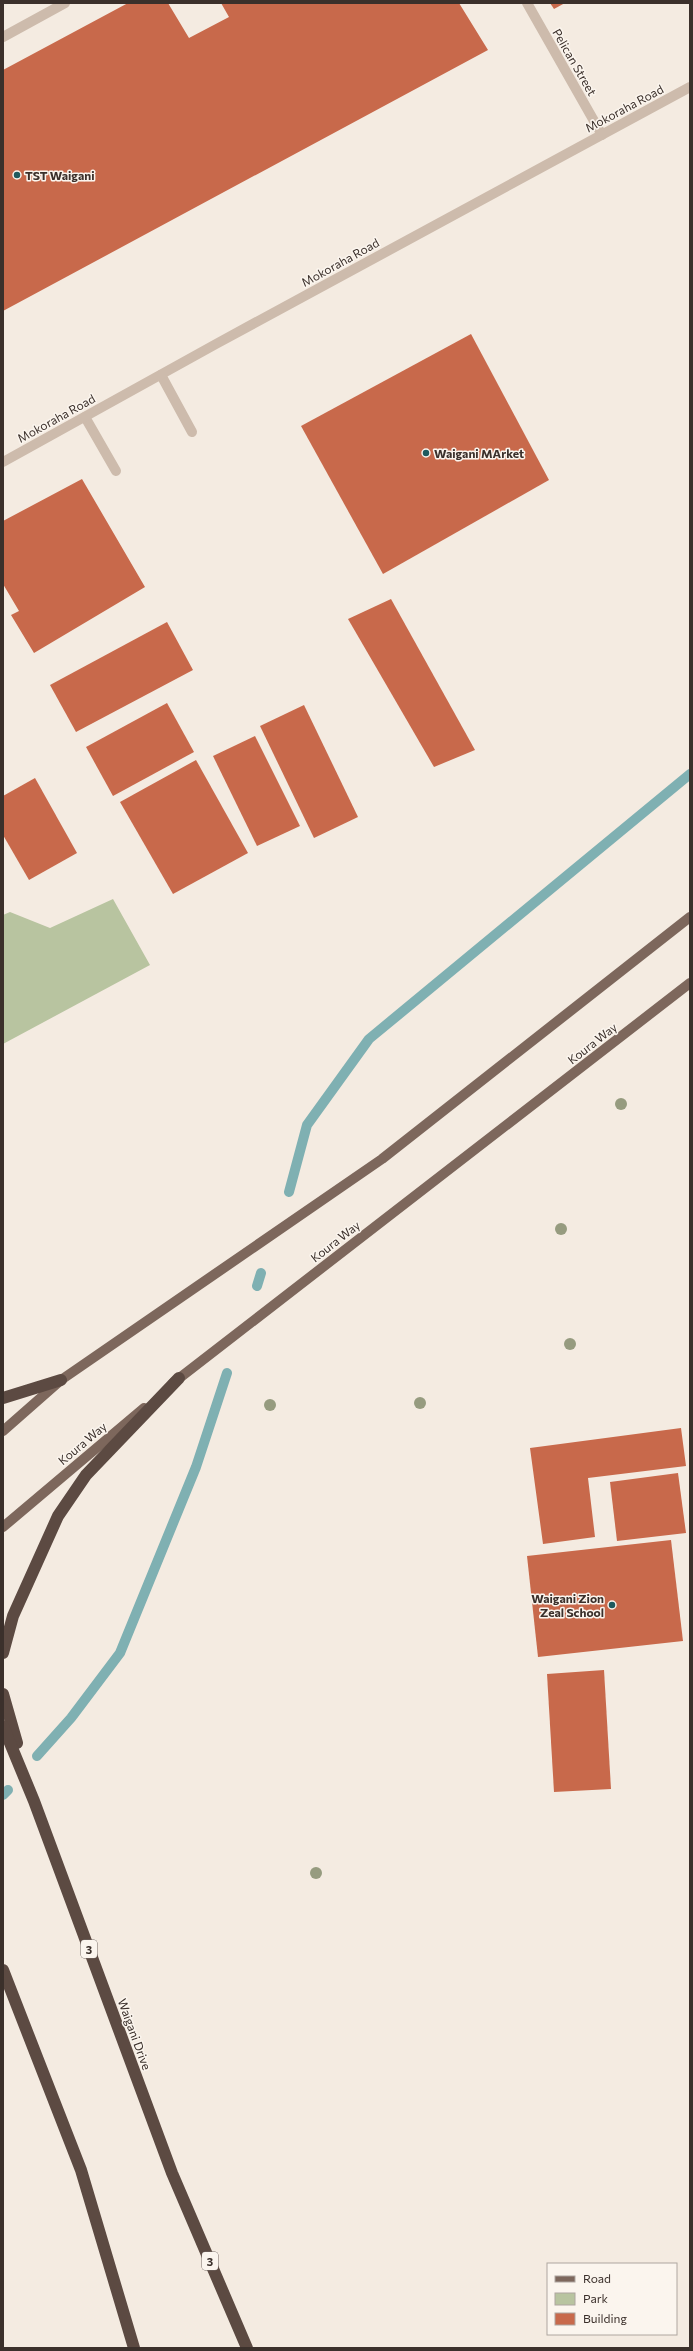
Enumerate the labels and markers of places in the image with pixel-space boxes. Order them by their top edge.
place label: TST Waigani [25,168,95,182]
marker: TST Waigani [12,170,22,180]
place label: Waigani MArket [434,446,524,460]
marker: Waigani MArket [421,448,431,458]
place label: Waigani Zion Zeal School [531,1591,604,1619]
marker: Waigani Zion Zeal School [607,1600,617,1610]

